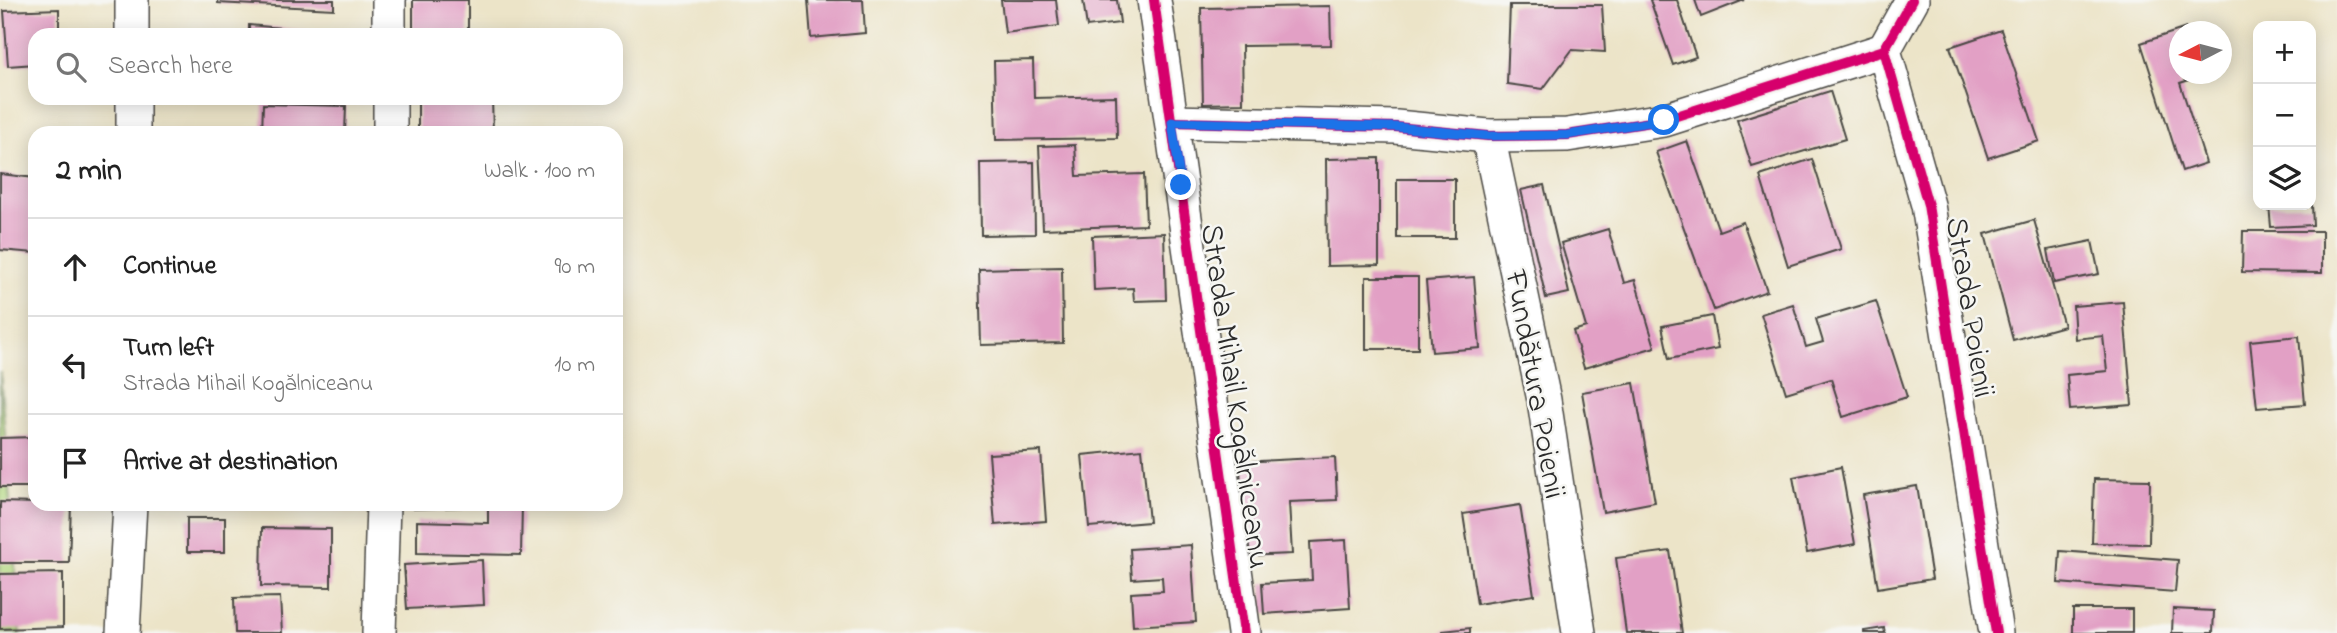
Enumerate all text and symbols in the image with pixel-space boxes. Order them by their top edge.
north arrow [2169,21,2232,84]
map controls [2253,21,2316,210]
button: + [2253,21,2316,84]
search box [28,28,623,105]
icon: search [52,48,90,86]
text: Search here [108,48,233,86]
button: − [2253,84,2316,147]
route start [1648,104,1679,135]
button: layers [2253,147,2316,210]
text: 2 min [56,150,122,194]
text: Walk · 100 m [484,155,595,188]
route end [1165,169,1196,200]
street label: Strada Poienii [1931,214,2006,401]
street label: Strada Mihail Kogălniceanu [1186,221,1281,572]
icon: ahead [56,248,94,286]
text: Continue [123,248,216,286]
text: 90 m [555,251,595,284]
street label: Fundătura Poienii [1490,266,1577,503]
text: Turn left [123,330,214,368]
icon: left [56,346,94,384]
text: 10 m [554,349,595,382]
text: Strada Mihail Kogălniceanu [123,368,373,401]
icon: arrive [56,444,94,482]
text: Arrive at destination [123,444,338,482]

